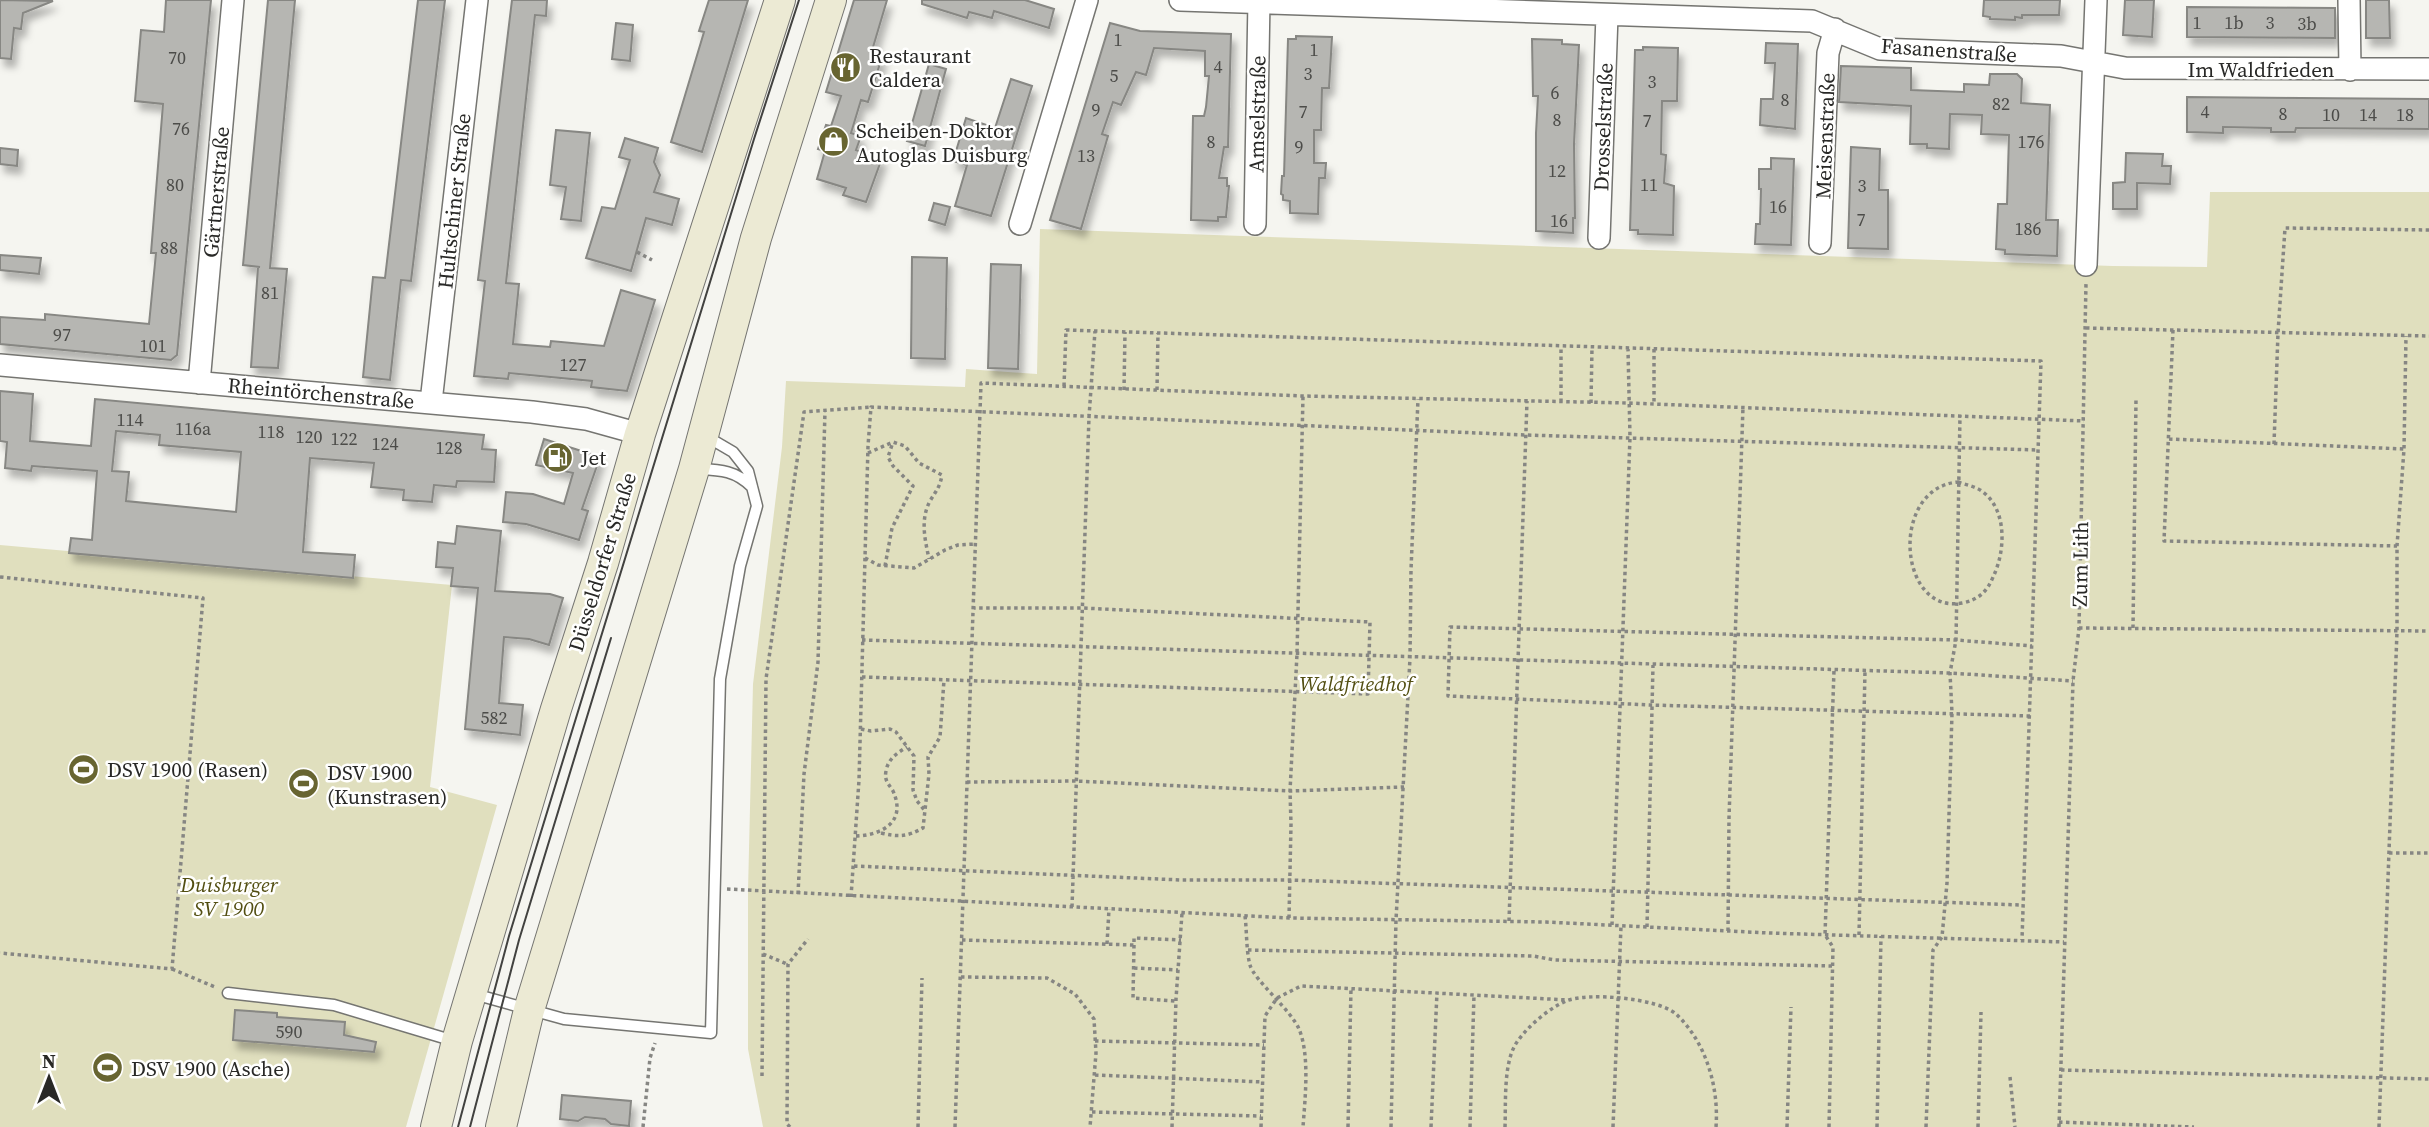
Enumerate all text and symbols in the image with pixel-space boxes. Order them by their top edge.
house number: 1 [2193,10,2202,35]
house number: 1b [2224,10,2244,35]
house number: 3 [2266,10,2275,35]
house number: 3b [2297,11,2317,36]
house number: 1 [1114,27,1123,52]
street label: Fasanenstraße [1880,31,2018,69]
house number: 1 [1310,37,1319,62]
place label: Restaurant Caldera [869,41,971,94]
house number: 70 [168,45,186,70]
restaurant icon: Restaurant Caldera [829,50,863,84]
house number: 4 [1214,54,1223,79]
street label: Amselstraße [1241,55,1273,173]
street label: Im Waldfrieden [2187,55,2335,84]
house number: 3 [1304,61,1313,86]
street label: Drosselstraße [1586,62,1620,192]
house number: 5 [1110,63,1119,88]
house number: 3 [1648,69,1657,94]
street label: Meisenstraße [1808,72,1842,200]
house number: 6 [1551,80,1560,105]
house number: 8 [1781,87,1790,112]
house number: 82 [1992,91,2010,116]
house number: 9 [1092,97,1101,122]
house number: 7 [1299,99,1308,124]
house number: 4 [2201,99,2210,124]
house number: 8 [2279,101,2288,126]
house number: 10 [2322,102,2340,127]
house number: 14 [2359,102,2377,127]
house number: 18 [2396,102,2414,127]
house number: 8 [1553,107,1562,132]
house number: 7 [1643,108,1652,133]
street label: Hultschiner Straße [430,112,478,290]
house number: 76 [172,116,190,141]
place label: Scheiben-Doktor Autoglas Duisburg [856,116,1028,169]
street label: Gärtnerstraße [196,125,236,259]
shop icon: Scheiben-Doktor Autoglas Duisburg [816,125,850,159]
house number: 8 [1207,129,1216,154]
house number: 176 [2018,129,2045,154]
house number: 9 [1295,134,1304,159]
house number: 13 [1077,143,1095,168]
house number: 12 [1548,158,1566,183]
house number: 80 [166,172,184,197]
house number: 11 [1640,172,1658,197]
house number: 3 [1858,173,1867,198]
house number: 16 [1769,194,1787,219]
house number: 7 [1857,207,1866,232]
house number: 16 [1550,208,1568,233]
house number: 186 [2015,216,2042,241]
house number: 88 [160,235,178,260]
house number: 81 [261,280,279,305]
house number: 97 [53,322,71,347]
house number: 101 [140,333,167,358]
house number: 127 [560,352,587,377]
street label: Rheintörchenstraße [226,370,416,416]
house number: 114 [117,407,144,432]
house number: 116a [175,416,212,441]
house number: 118 [258,419,285,444]
house number: 120 [296,424,323,449]
house number: 122 [331,426,358,451]
house number: 124 [372,431,399,456]
house number: 128 [436,435,463,460]
fuel station icon: Jet [541,440,575,474]
place label: Jet [580,443,606,472]
street label: Düsseldorfer Straße [561,469,643,655]
street label: Zum Lith [2065,521,2095,607]
park label: Waldfriedhof [1299,669,1417,698]
house number: 582 [481,705,508,730]
sports icon: DSV 1900 (Rasen) [67,752,101,786]
place label: DSV 1900 (Rasen) [107,755,268,784]
place label: DSV 1900 (Kunstrasen) [327,758,447,811]
sports icon: DSV 1900 (Kunstrasen) [287,767,321,801]
park label: Duisburger SV 1900 [179,870,278,923]
house number: 590 [276,1019,303,1044]
north arrow [14,1043,84,1113]
text: N [42,1048,56,1074]
sports icon: DSV 1900 (Asche) [91,1051,125,1085]
place label: DSV 1900 (Asche) [131,1054,291,1083]

